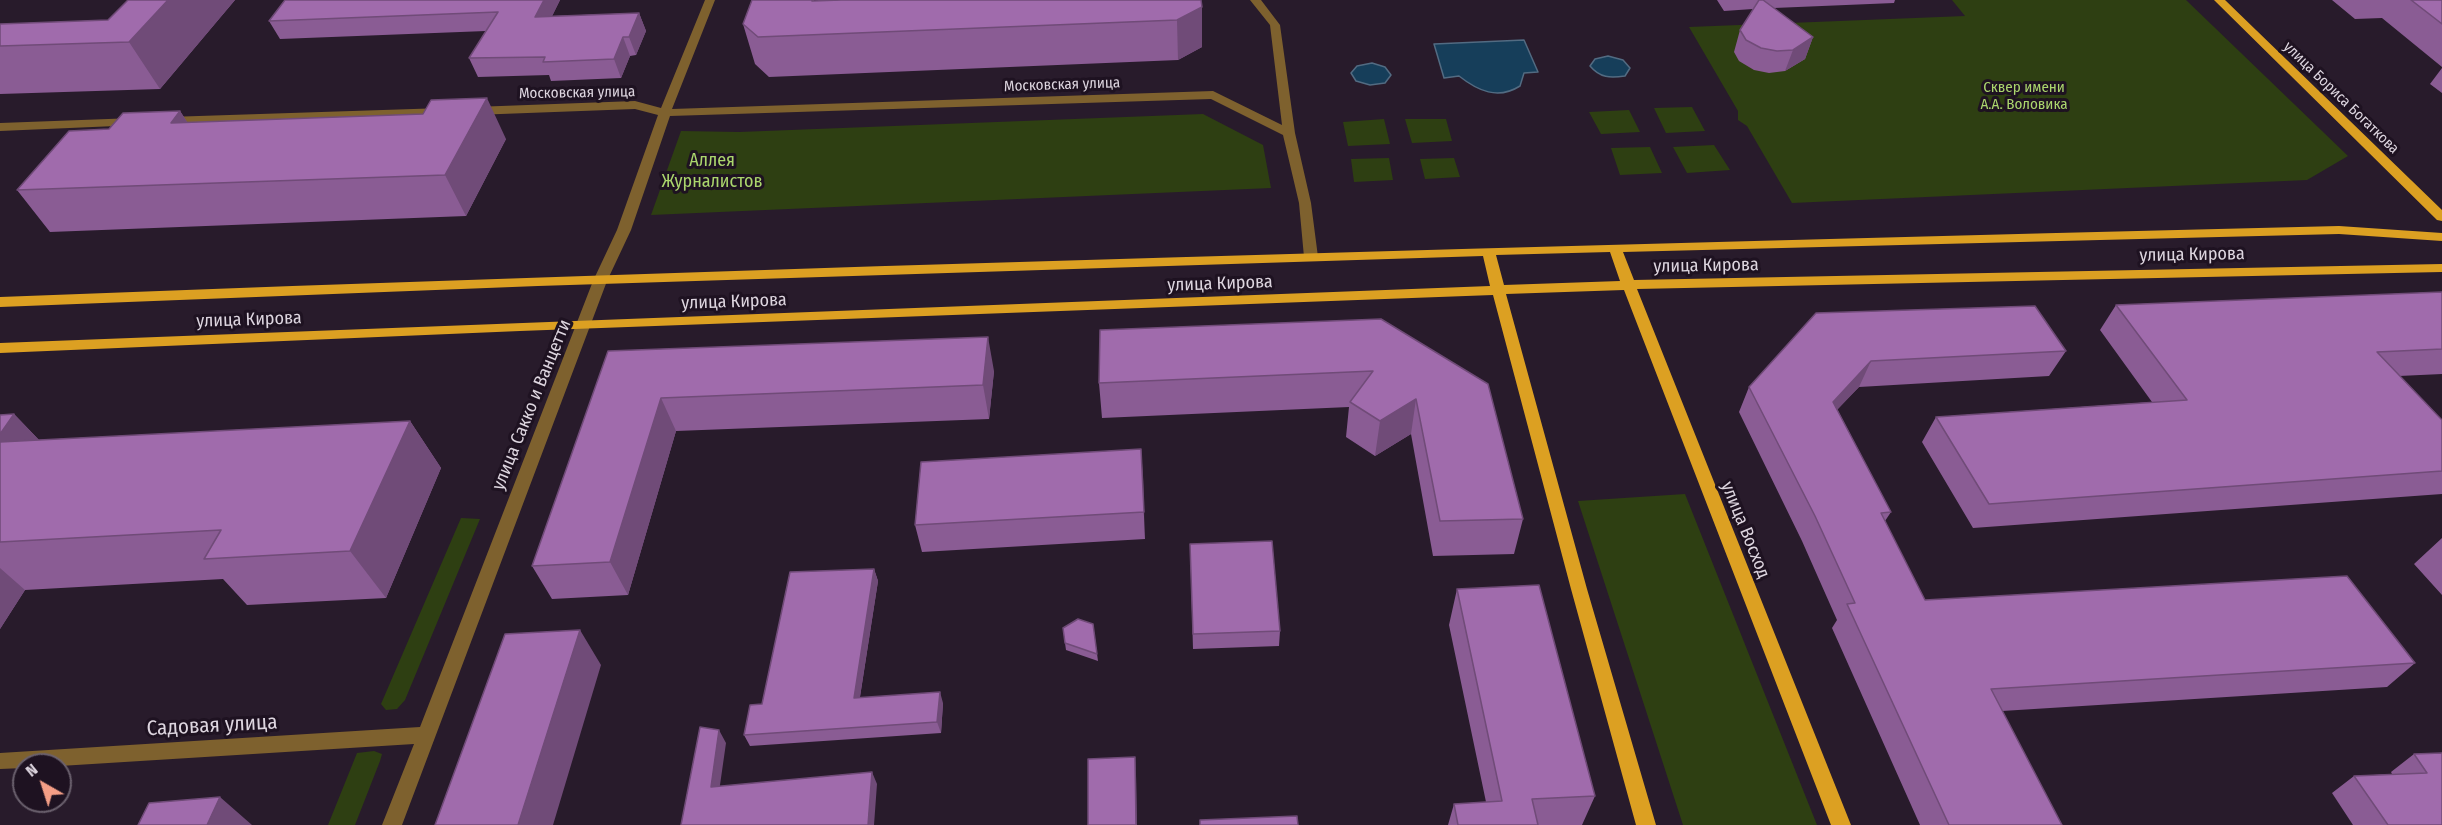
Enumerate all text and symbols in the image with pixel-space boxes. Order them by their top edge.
street label: улица Бориса Богаткова [2279,38,2403,158]
street label: Московская улица [1004,74,1120,96]
park label: Cквер имени А.А. Воловика [1980,79,2068,114]
street label: Московская улица [519,83,635,103]
park label: Аллея Журналистов [661,150,763,192]
street label: улица Кирова [2139,243,2245,267]
street label: улица Кирова [1653,254,1759,278]
street label: улица Кирова [1167,271,1273,297]
street label: улица Кирова [681,289,787,315]
street label: улица Кирова [196,307,302,333]
street label: улица Сакко и Ванцетти [488,317,576,493]
street label: улица Восход [1716,478,1774,582]
street label: Садовая улица [146,710,278,742]
north arrow [12,753,72,813]
text: N [22,760,41,781]

